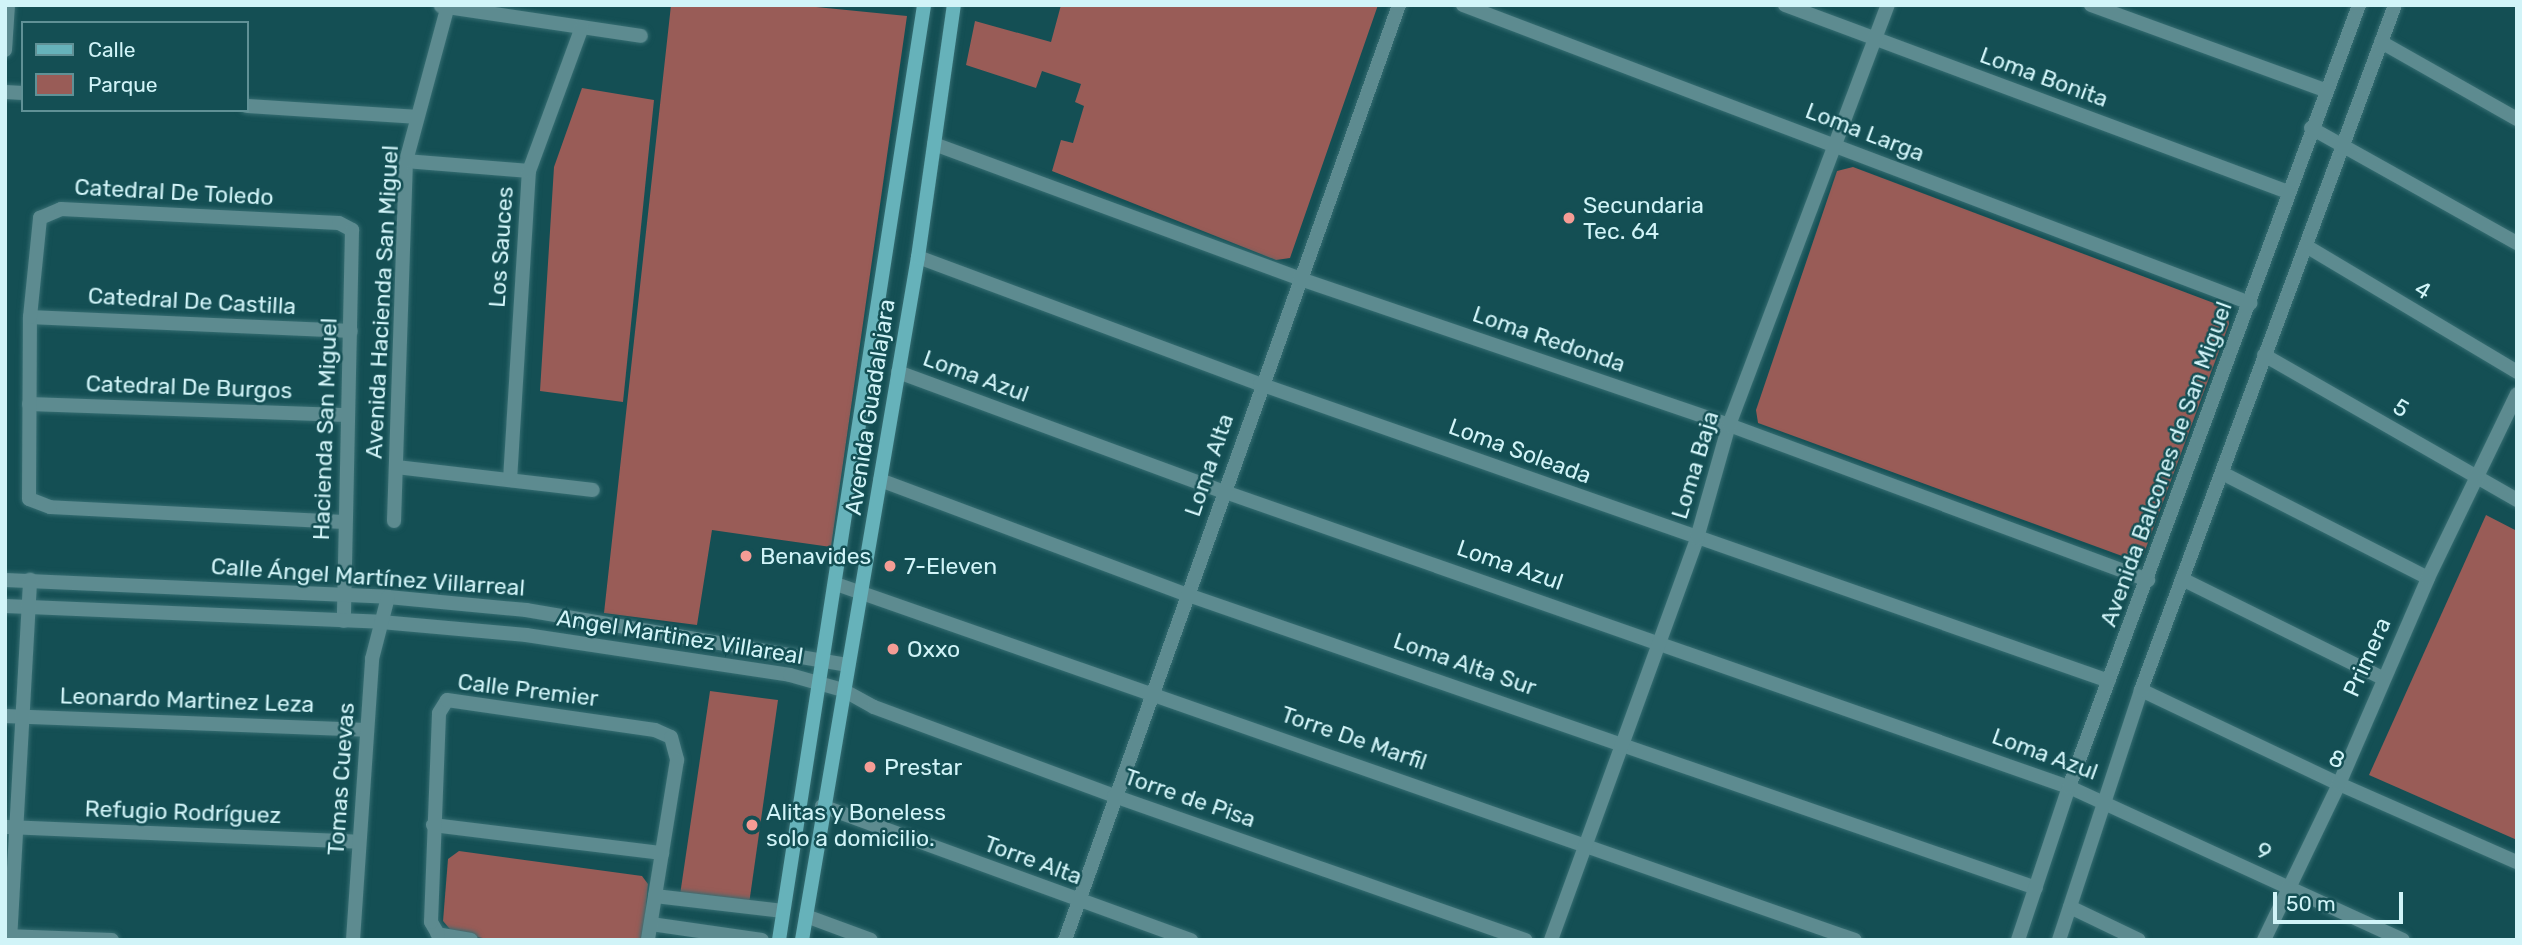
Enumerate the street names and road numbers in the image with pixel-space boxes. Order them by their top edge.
street label: Loma Bonita [1976,41,2112,113]
street label: Loma Larga [1802,97,1928,167]
street label: Avenida Hacienda San Miguel [360,144,404,460]
street label: Catedral De Toledo [73,173,275,211]
street label: Los Sauces [483,185,519,309]
street label: 4 [2410,274,2436,306]
street label: Catedral De Castilla [87,282,297,320]
street label: Avenida Guadalajara [839,297,901,517]
street label: Avenida Balcones de San Miguel [2094,298,2238,630]
street label: Loma Redonda [1469,300,1629,378]
street label: Hacienda San Miguel [307,317,343,541]
street label: Loma Azul [919,344,1033,408]
street label: Catedral De Burgos [85,370,293,404]
street label: 5 [2388,393,2414,423]
street label: Loma Baja [1666,408,1724,522]
street label: Loma Alta [1178,410,1240,520]
street label: Loma Soleada [1445,412,1595,490]
street label: Loma Azul [1453,534,1567,596]
street label: Calle Ángel Martínez Villarreal [209,552,527,602]
street label: Angel Martinez Villareal [555,604,805,670]
street label: Primera [2337,613,2397,701]
street label: Loma Alta Sur [1390,627,1540,701]
street label: Calle Premier [456,668,600,712]
street label: Leonardo Martinez Leza [59,682,315,718]
street label: Torre De Marfil [1277,700,1431,776]
street label: Tomas Cuevas [322,702,360,856]
street label: Loma Azul [1988,722,2102,786]
street label: 8 [2325,743,2349,775]
street label: Torre de Pisa [1121,763,1259,833]
street label: Refugio Rodríguez [84,795,282,829]
street label: Torre Alta [980,829,1086,891]
street label: 9 [2252,836,2276,866]

